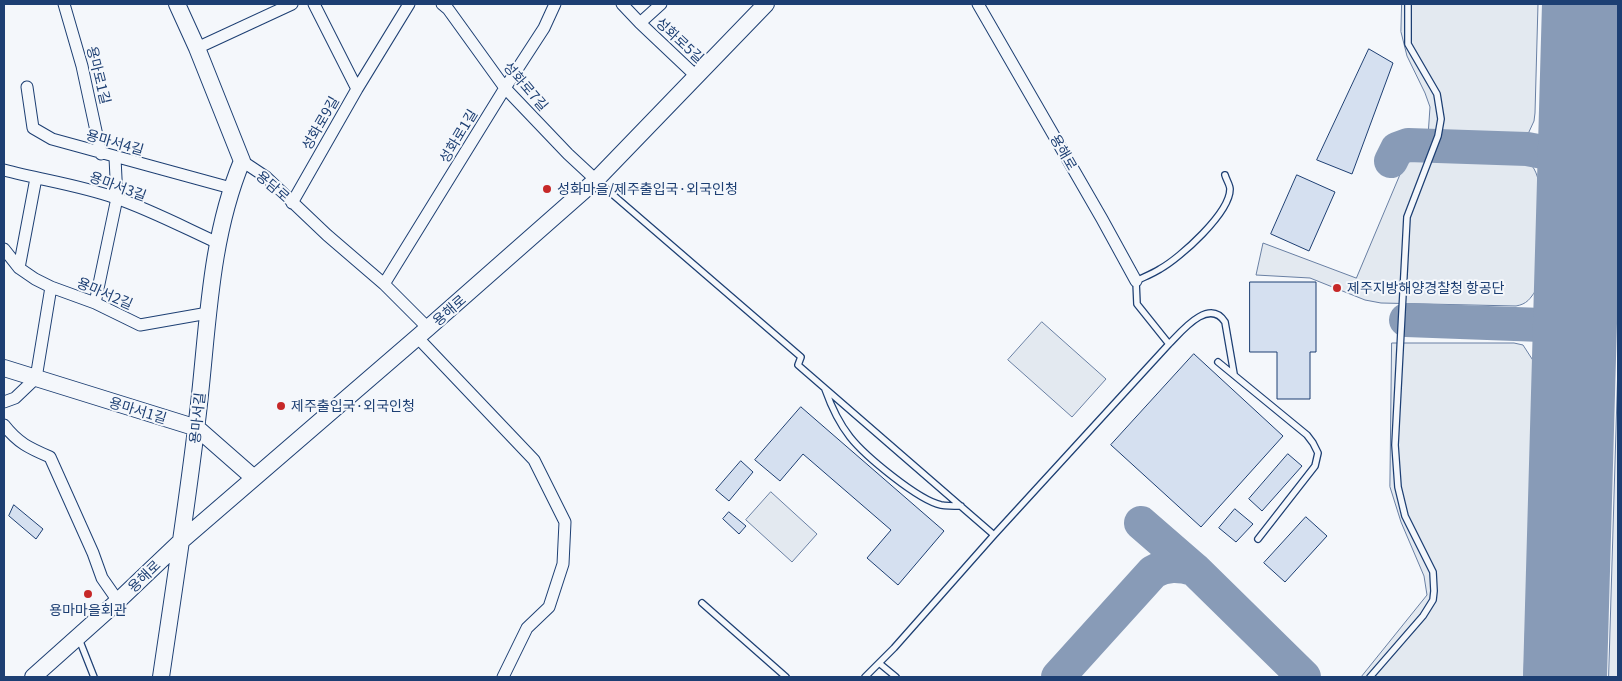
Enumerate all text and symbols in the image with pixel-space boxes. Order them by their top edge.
street label: 성화로5길 [653,14,707,66]
street label: 용마로1길 [84,44,114,106]
street label: 성화로7길 [500,58,552,114]
street label: 성화로9길 [298,93,342,153]
street label: 성화로1길 [436,106,480,166]
street label: 용마서4길 [84,126,146,158]
street label: 용해로 [1047,131,1081,173]
street label: 용담로 [253,167,293,205]
street label: 용마서3길 [87,168,149,204]
place label: 성화마을/제주출입국·외국인청 [557,181,738,197]
marker: 성화마을/제주출입국·외국인청 [541,183,553,195]
street label: 용마서2길 [74,274,136,312]
place label: 제주지방해양경찰청 항공단 [1347,280,1505,296]
marker: 제주지방해양경찰청 항공단 [1331,282,1343,294]
street label: 용해로 [429,291,469,329]
street label: 용마서길 [186,392,208,444]
street label: 용마서1길 [107,393,169,427]
place label: 제주출입국·외국인청 [291,398,415,414]
marker: 제주출입국·외국인청 [275,400,287,412]
street label: 용해로 [124,557,164,595]
marker: 용마마을회관 [82,588,94,600]
place label: 용마마을회관 [49,602,127,618]

